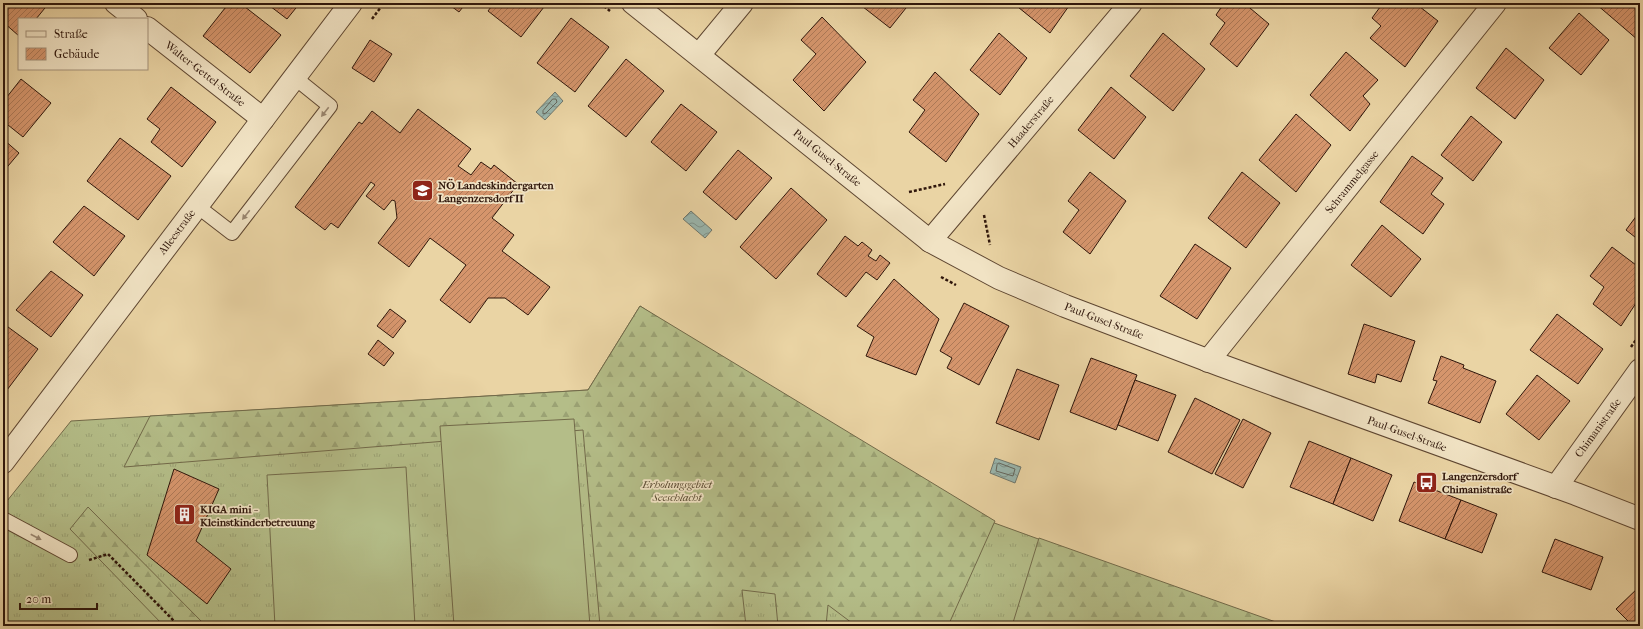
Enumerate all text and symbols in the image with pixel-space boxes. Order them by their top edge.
legend [18,18,148,70]
text: Straße [54,27,88,41]
street label: Walter-Gettel-Straße [162,38,248,110]
text: Gebäude [54,47,99,61]
street label: Haaderstraße [1005,93,1057,151]
one-way arrow [321,106,330,117]
street label: Paul-Gusel-Straße [790,127,864,190]
street label: Schrammelgasse [1323,147,1382,216]
school or university icon: NÖ Landeskindergarten Langenzersdorf II [410,178,436,204]
place label: NÖ Landeskindergarten Langenzersdorf II [438,178,554,205]
street label: Alleestraße [155,206,199,258]
one-way arrow [242,209,250,220]
street label: Paul-Gusel-Straße [1062,300,1146,342]
street label: Chimanistraße [1572,395,1624,460]
street label: Paul-Gusel-Straße [1365,414,1449,455]
bus stop icon: Langenzersdorf Chimanistraße [1414,469,1440,495]
place label: Langenzersdorf Chimanistraße [1442,470,1519,496]
park label: Erholungsgebiet Seeschlacht [641,478,712,504]
building icon: KIGA mini - Kleinstkinderbetreuung [171,502,197,528]
place label: KIGA mini - Kleinstkinderbetreuung [200,503,316,529]
one-way arrow [30,533,42,540]
scale bar [20,585,97,611]
text: 20 m [26,592,51,606]

